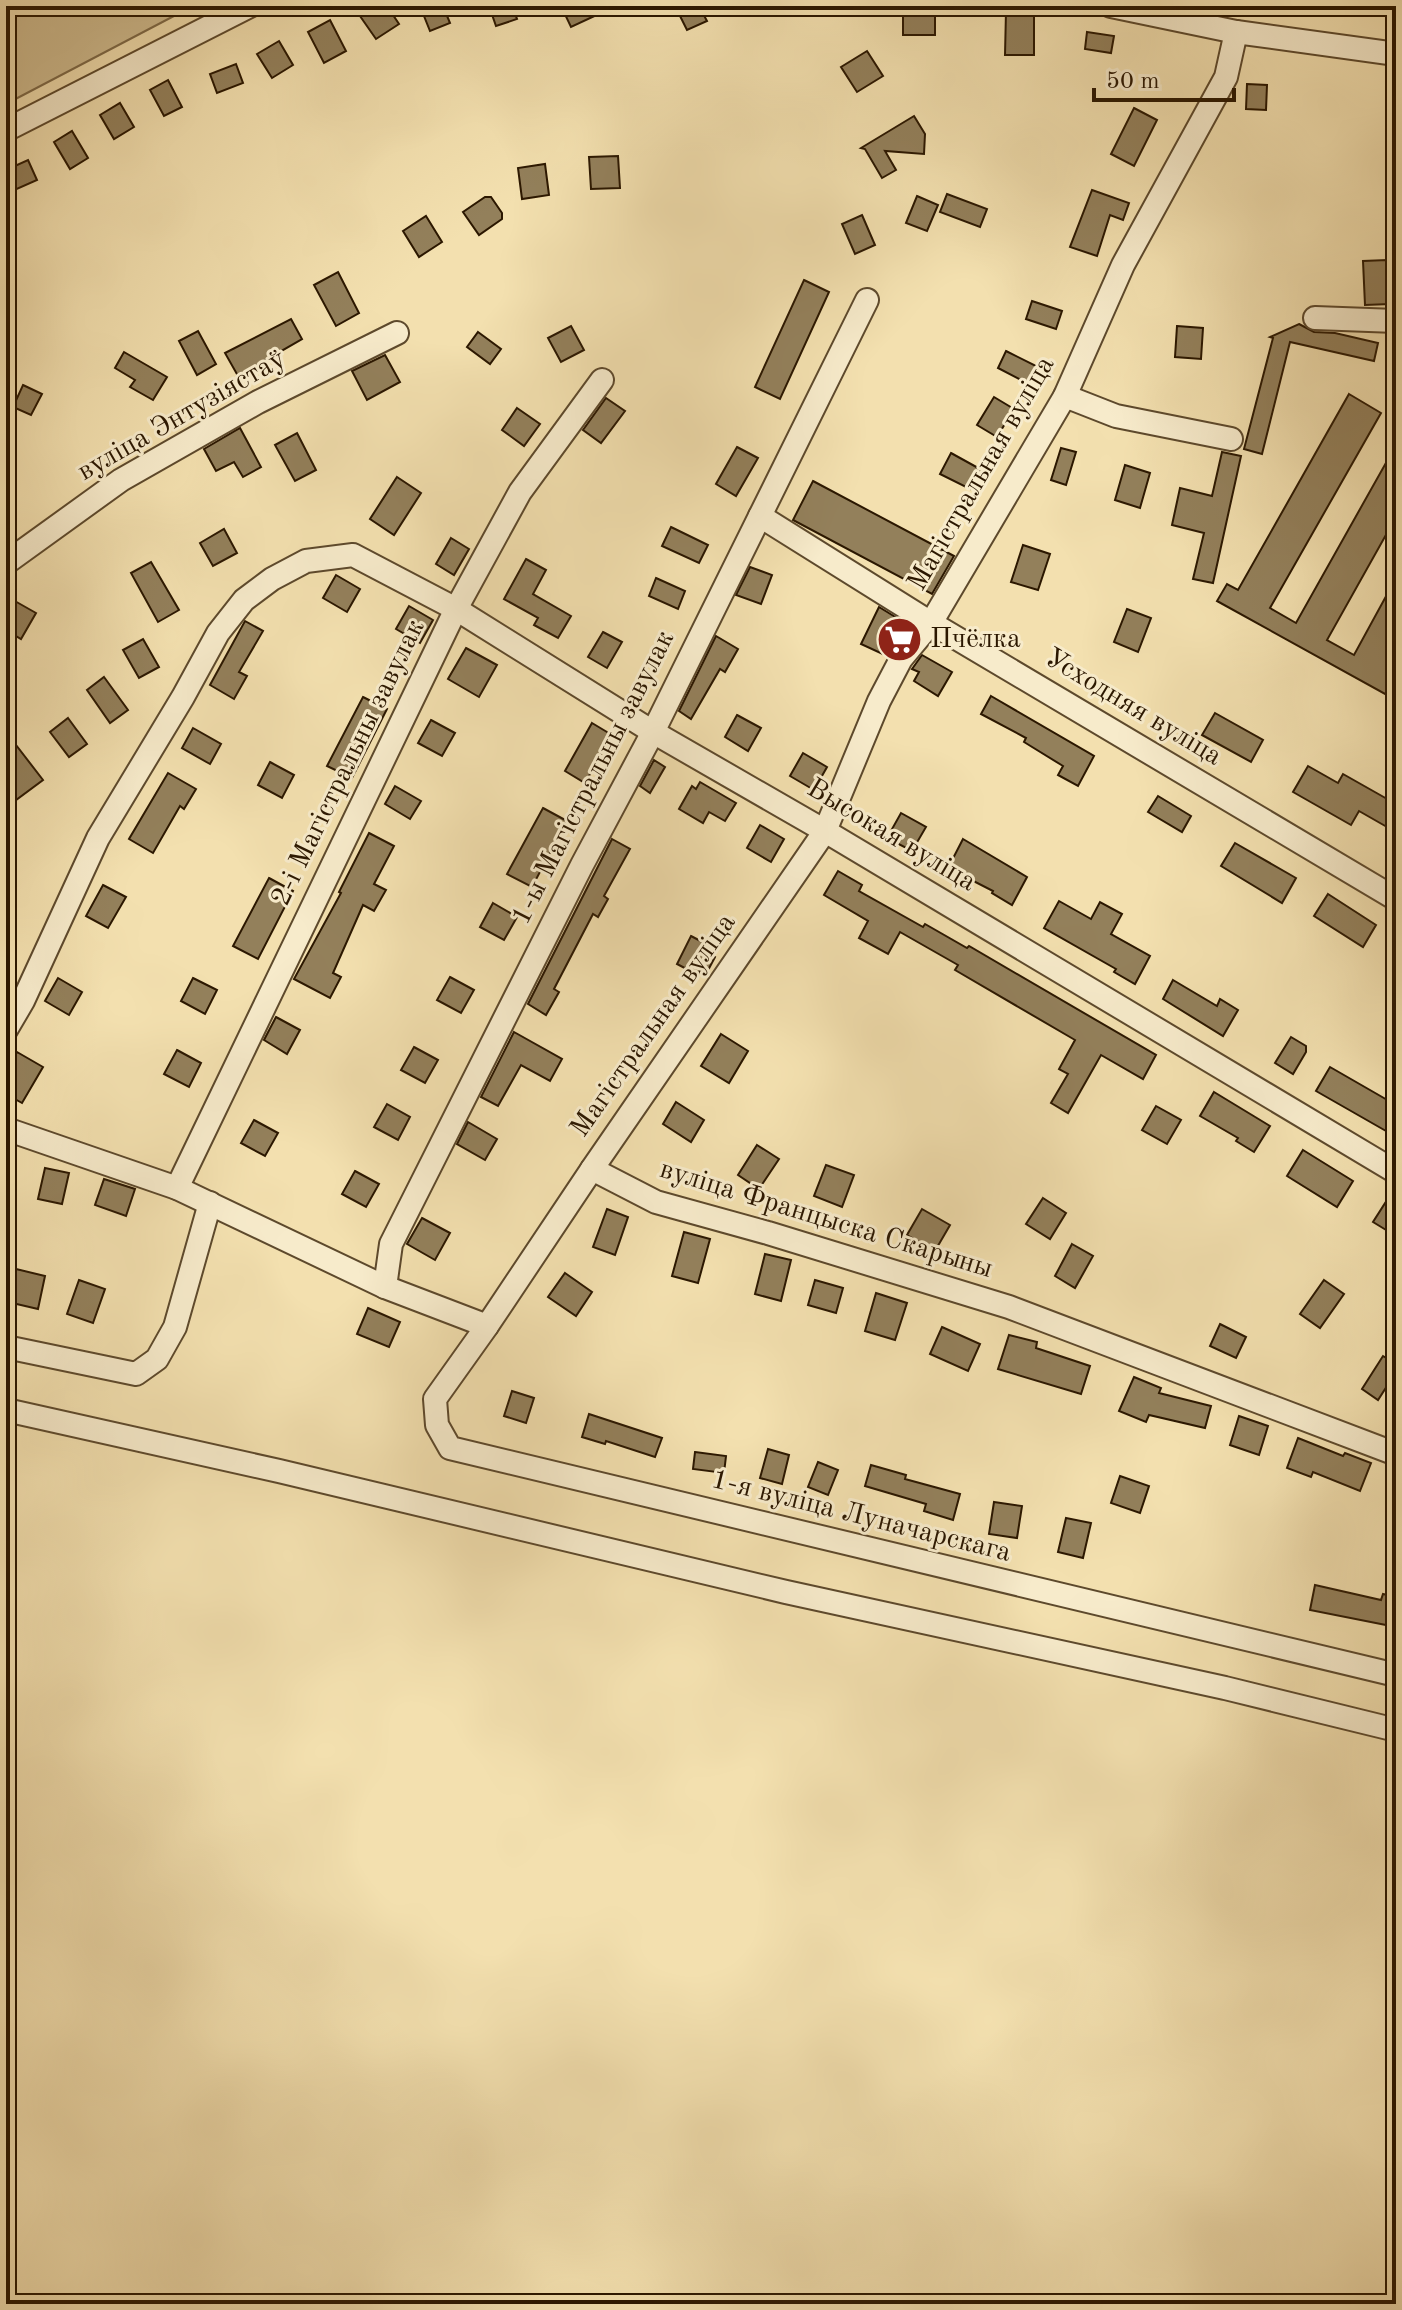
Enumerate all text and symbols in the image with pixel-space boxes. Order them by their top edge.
scale bar [1094,52,1234,102]
text: 50 m [1106,70,1160,94]
street label: вуліца Энтузіястаў [73,345,291,487]
street label: Магістральная вуліца [903,352,1061,596]
street label: 2-і Магістральны завулак [267,615,431,911]
supermarket icon: Пчёлка [875,616,923,664]
street label: 1-ы Магістральны завулак [508,626,680,930]
place label: Пчёлка [930,626,1021,654]
street label: Усходняя вуліца [1040,644,1226,772]
street label: Высокая вуліца [802,775,981,897]
street label: Магістральная вуліца [566,909,742,1143]
street label: вуліца Францыска Скарыны [656,1156,996,1284]
street label: 1-я вуліца Луначарскага [708,1466,1014,1568]

